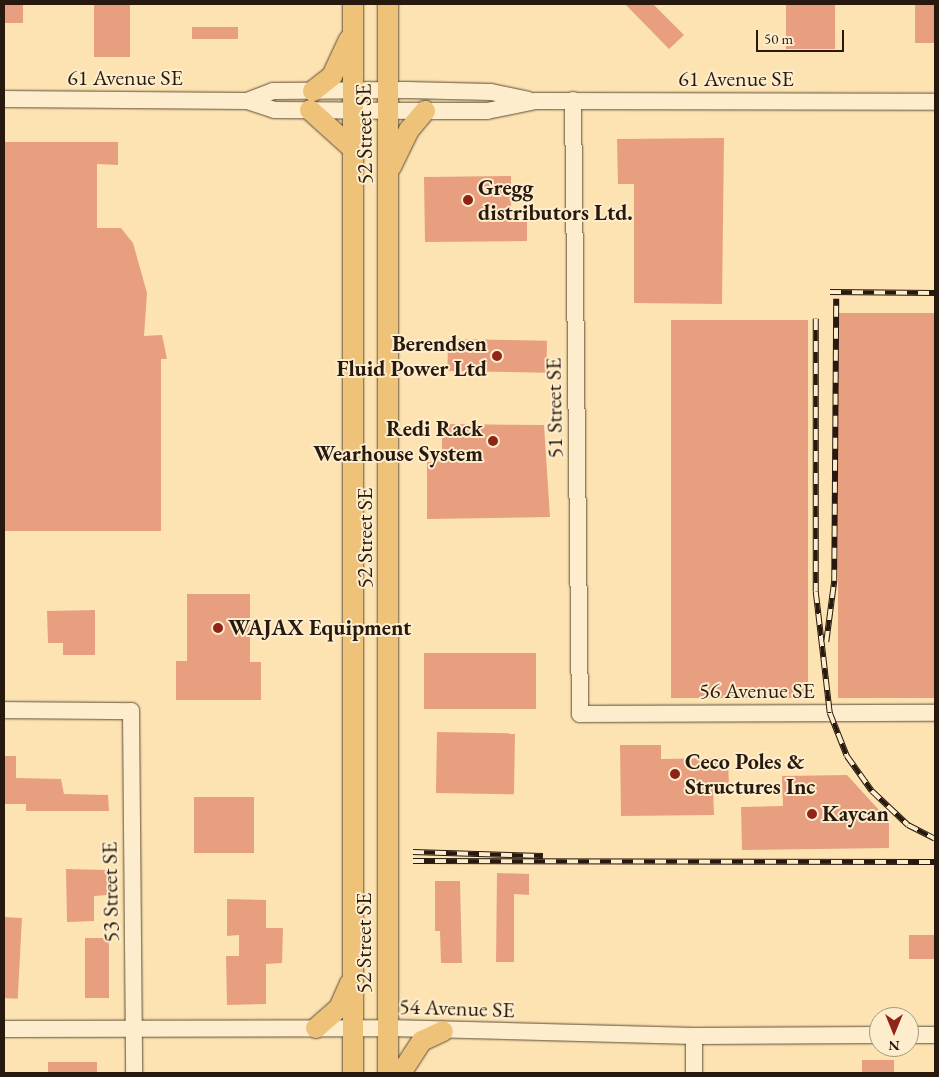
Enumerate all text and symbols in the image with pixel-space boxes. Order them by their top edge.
scale bar [759,20,846,52]
text: 50 m [764,29,793,48]
street label: 61 Avenue SE [67,65,183,91]
street label: 61 Avenue SE [678,66,794,92]
street label: 52 Street SE [350,83,378,185]
place label: Gregg distributors Ltd. [478,174,633,225]
marker: Gregg distributors Ltd. [462,194,474,206]
place label: Berendsen Fluid Power Ltd [336,330,487,382]
marker: Berendsen Fluid Power Ltd [491,350,503,362]
street label: 51 Street SE [540,357,568,459]
place label: Redi Rack Wearhouse System [313,415,483,466]
marker: Redi Rack Wearhouse System [487,435,499,447]
street label: 52 Street SE [352,488,378,588]
place label: WAJAX Equipment [228,615,411,641]
marker: WAJAX Equipment [212,622,224,634]
street label: 56 Avenue SE [699,678,815,704]
place label: Ceco Poles & Structures Inc [685,748,815,799]
marker: Ceco Poles & Structures Inc [669,768,681,780]
place label: Kaycan [822,801,889,827]
marker: Kaycan [806,808,818,820]
street label: 53 Street SE [96,841,124,943]
street label: 52 Street SE [351,893,377,993]
street label: 54 Avenue SE [399,993,515,1023]
north arrow [869,1007,919,1057]
text: N [888,1037,900,1055]

